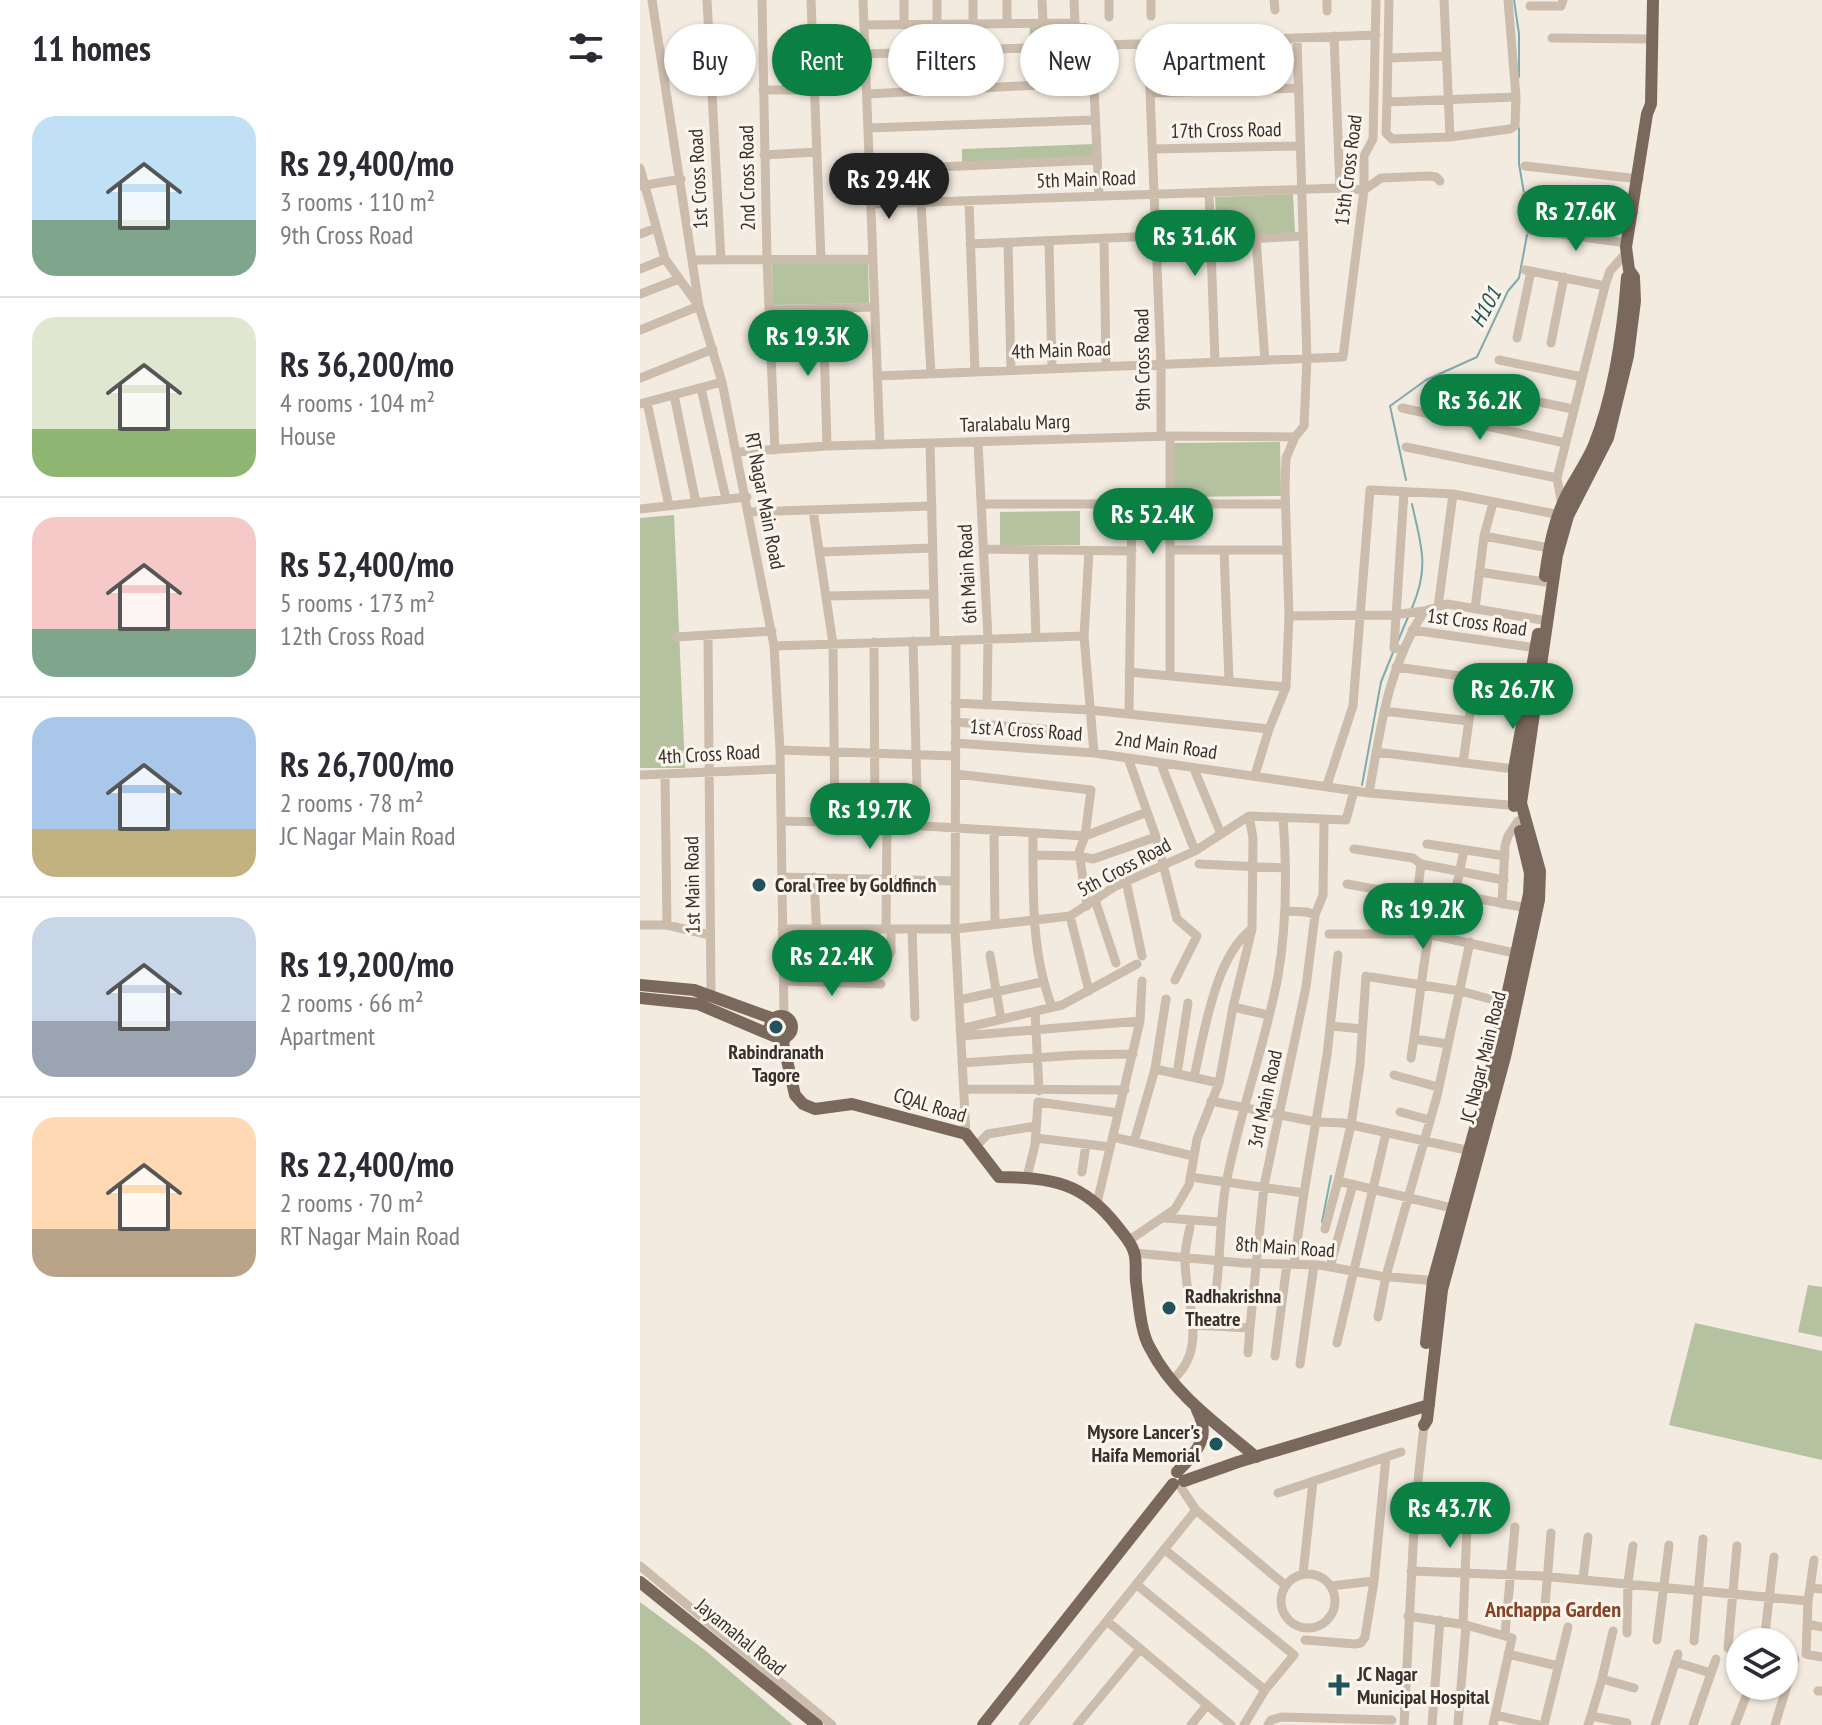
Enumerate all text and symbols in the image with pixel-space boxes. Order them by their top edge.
chip: Buy [664,24,756,96]
chip: Rent [772,24,872,96]
chip: Filters [888,24,1004,96]
chip: New [1020,24,1119,96]
chip: Apartment [1135,24,1294,96]
text: 11 homes [32,26,151,70]
icon: filters [564,26,608,70]
street label: 15th Cross Road [1328,113,1368,227]
street label: 17th Cross Road [1170,116,1282,144]
street label: 2nd Cross Road [733,125,761,231]
street label: 1st Cross Road [682,128,714,230]
text: Rs 29,400/mo [280,141,454,185]
icon: home [96,148,192,244]
pin: Rs 29.4K [806,153,972,221]
text: Rs 29.4K [847,162,931,195]
street label: 5th Main Road [1036,164,1136,194]
text: 3 rooms · 110 m² [280,185,435,218]
pin: Rs 27.6K [1493,185,1659,253]
text: Rs 27.6K [1535,194,1617,227]
pin: Rs 31.6K [1112,210,1278,278]
text: 9th Cross Road [280,218,413,251]
text: Rs 31.6K [1153,219,1237,252]
water label: H101 [1463,281,1508,332]
street label: 9th Cross Road [1128,309,1156,411]
pin: Rs 19.3K [725,310,891,378]
text: Rs 19.3K [766,319,850,352]
street label: 4th Main Road [1011,335,1111,365]
text: Rs 36,200/mo [280,342,454,386]
icon: home [96,349,192,445]
pin: Rs 36.2K [1397,374,1563,442]
text: Rs 36.2K [1438,383,1522,416]
text: 4 rooms · 104 m² [280,386,435,419]
street label: Taralabalu Marg [959,408,1071,438]
text: House [280,419,336,452]
street label: RT Nagar Main Road [739,431,791,571]
pin: Rs 52.4K [1070,488,1236,556]
text: Rs 52.4K [1111,497,1195,530]
street label: 6th Main Road [951,524,983,624]
text: Rs 52,400/mo [280,542,454,586]
icon: home [96,549,192,645]
text: 5 rooms · 173 m² [280,586,435,619]
street label: 1st Cross Road [1425,602,1529,642]
text: 12th Cross Road [280,619,425,652]
pin: Rs 26.7K [1430,663,1596,731]
text: Rs 26.7K [1471,672,1555,705]
street label: 1st A Cross Road [969,713,1083,747]
street label: 2nd Main Road [1113,725,1219,765]
street label: 4th Cross Road [657,738,761,770]
text: Rs 26,700/mo [280,742,454,786]
icon: home [96,749,192,845]
pin: Rs 19.7K [787,783,953,851]
text: 2 rooms · 78 m² [280,786,424,819]
text: Rs 19.7K [828,792,912,825]
text: JC Nagar Main Road [280,819,455,852]
street label: 5th Cross Road [1073,831,1175,903]
street label: 1st Main Road [678,836,706,934]
place label: Coral Tree by Goldfinch [775,872,937,898]
marker: Coral Tree by Goldfinch [750,876,768,894]
pin: Rs 19.2K [1340,883,1506,951]
text: Rs 19.2K [1381,892,1465,925]
pin: Rs 22.4K [749,930,915,998]
text: Rs 22.4K [790,939,874,972]
text: Rs 19,200/mo [280,942,454,986]
icon: home [96,949,192,1045]
text: 2 rooms · 66 m² [280,986,424,1019]
street label: JC Nagar Main Road [1454,988,1512,1127]
marker: Rabindranath Tagore [767,1018,785,1036]
text: Apartment [280,1019,375,1052]
place label: Rabindranath Tagore [728,1039,824,1088]
street label: 3rd Main Road [1242,1048,1288,1150]
street label: CQAL Road [890,1082,970,1128]
text: Rs 22,400/mo [280,1142,454,1186]
icon: home [96,1149,192,1245]
text: 2 rooms · 70 m² [280,1186,424,1219]
text: RT Nagar Main Road [280,1219,460,1252]
street label: 8th Main Road [1234,1231,1336,1263]
place label: Radhakrishna Theatre [1185,1283,1281,1332]
marker: Radhakrishna Theatre [1160,1299,1178,1317]
place label: Mysore Lancer's Haifa Memorial [1087,1419,1200,1468]
marker: Mysore Lancer's Haifa Memorial [1207,1435,1225,1453]
pin: Rs 43.7K [1367,1482,1533,1550]
text: Rs 43.7K [1408,1491,1492,1524]
street label: Jayamahal Road [690,1592,792,1681]
district label: Anchappa Garden [1484,1595,1621,1623]
map controls [1726,1628,1798,1700]
button: layers [1726,1628,1798,1700]
place label: JC Nagar Municipal Hospital [1356,1661,1489,1710]
marker: JC Nagar Municipal Hospital [1328,1674,1350,1696]

